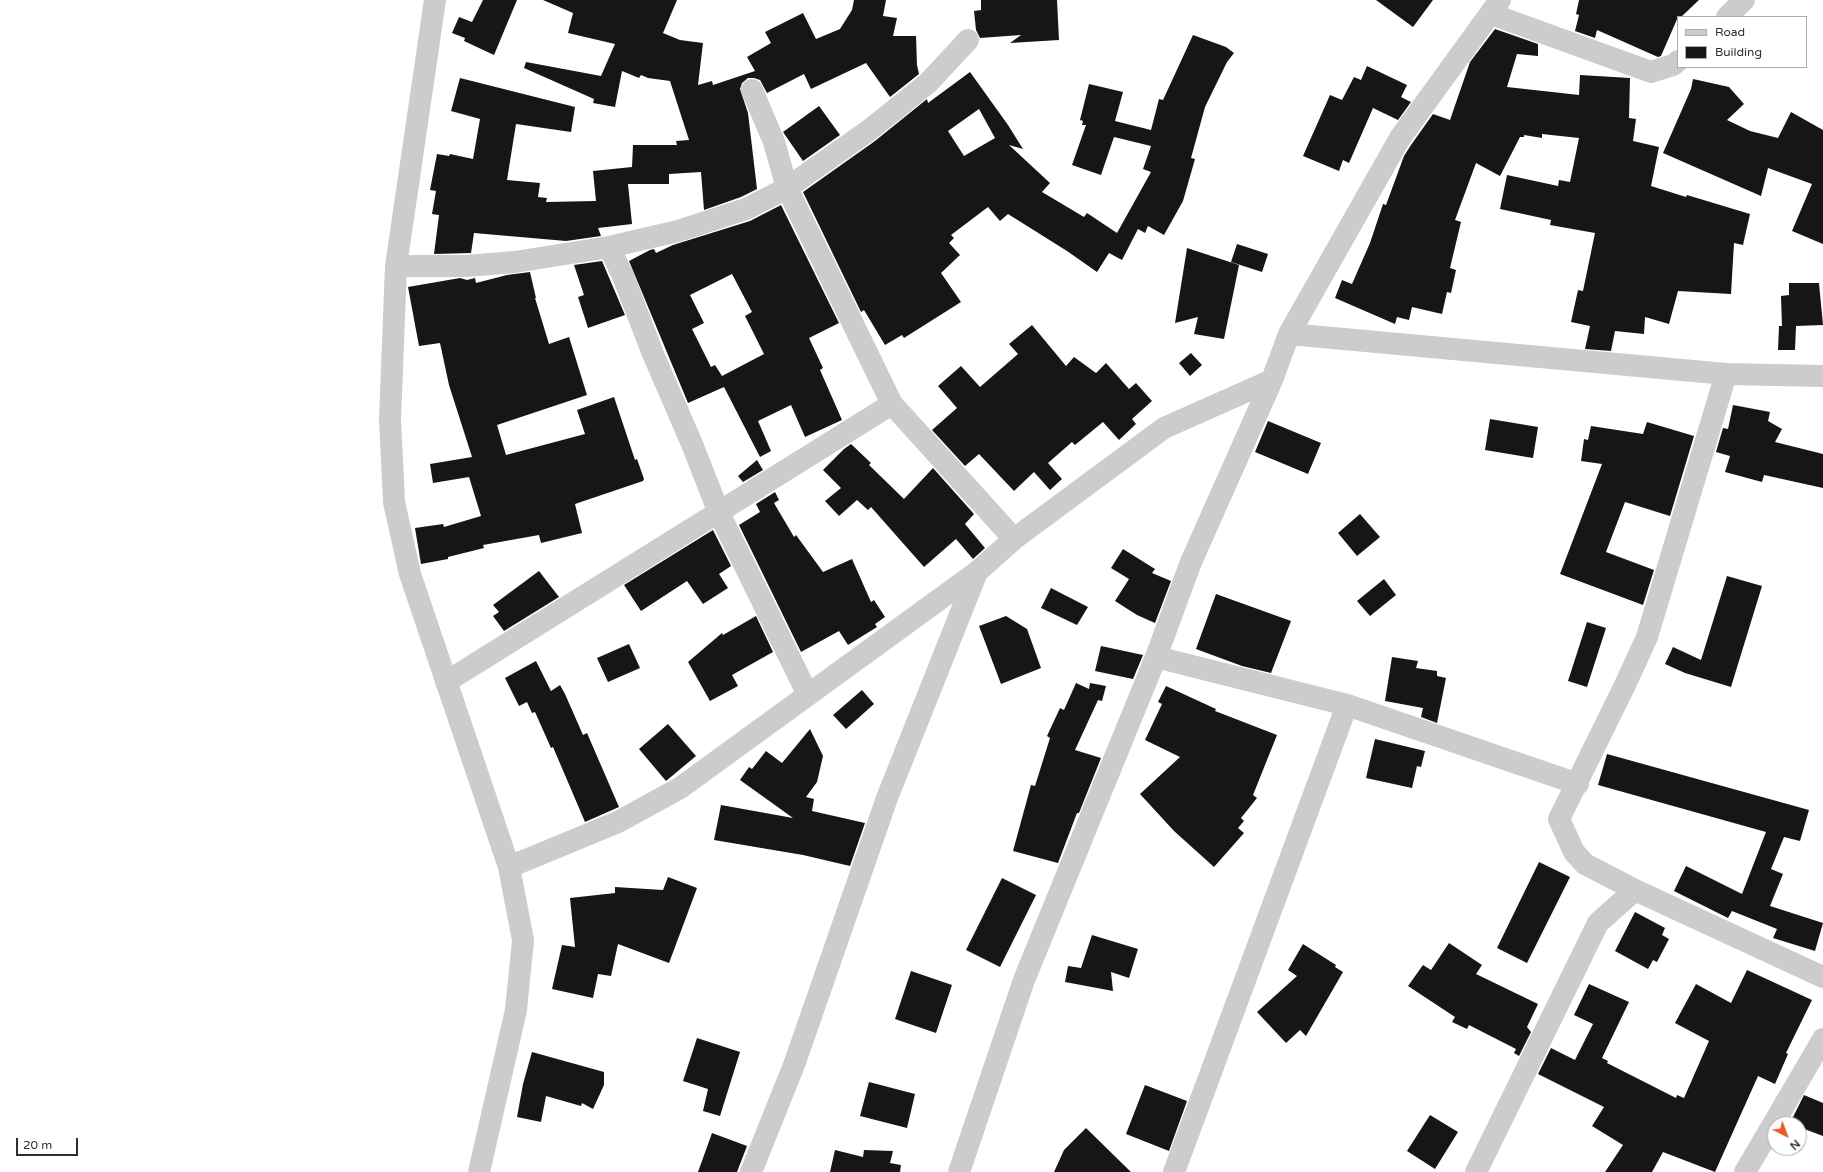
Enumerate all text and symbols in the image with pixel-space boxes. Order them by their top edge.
legend [1677,16,1807,68]
text: Road [1715,25,1745,39]
text: Building [1715,45,1762,59]
north arrow [1767,1116,1807,1156]
scale bar [18,1130,80,1156]
text: N [1787,1137,1802,1152]
text: 20 m [23,1138,52,1152]

